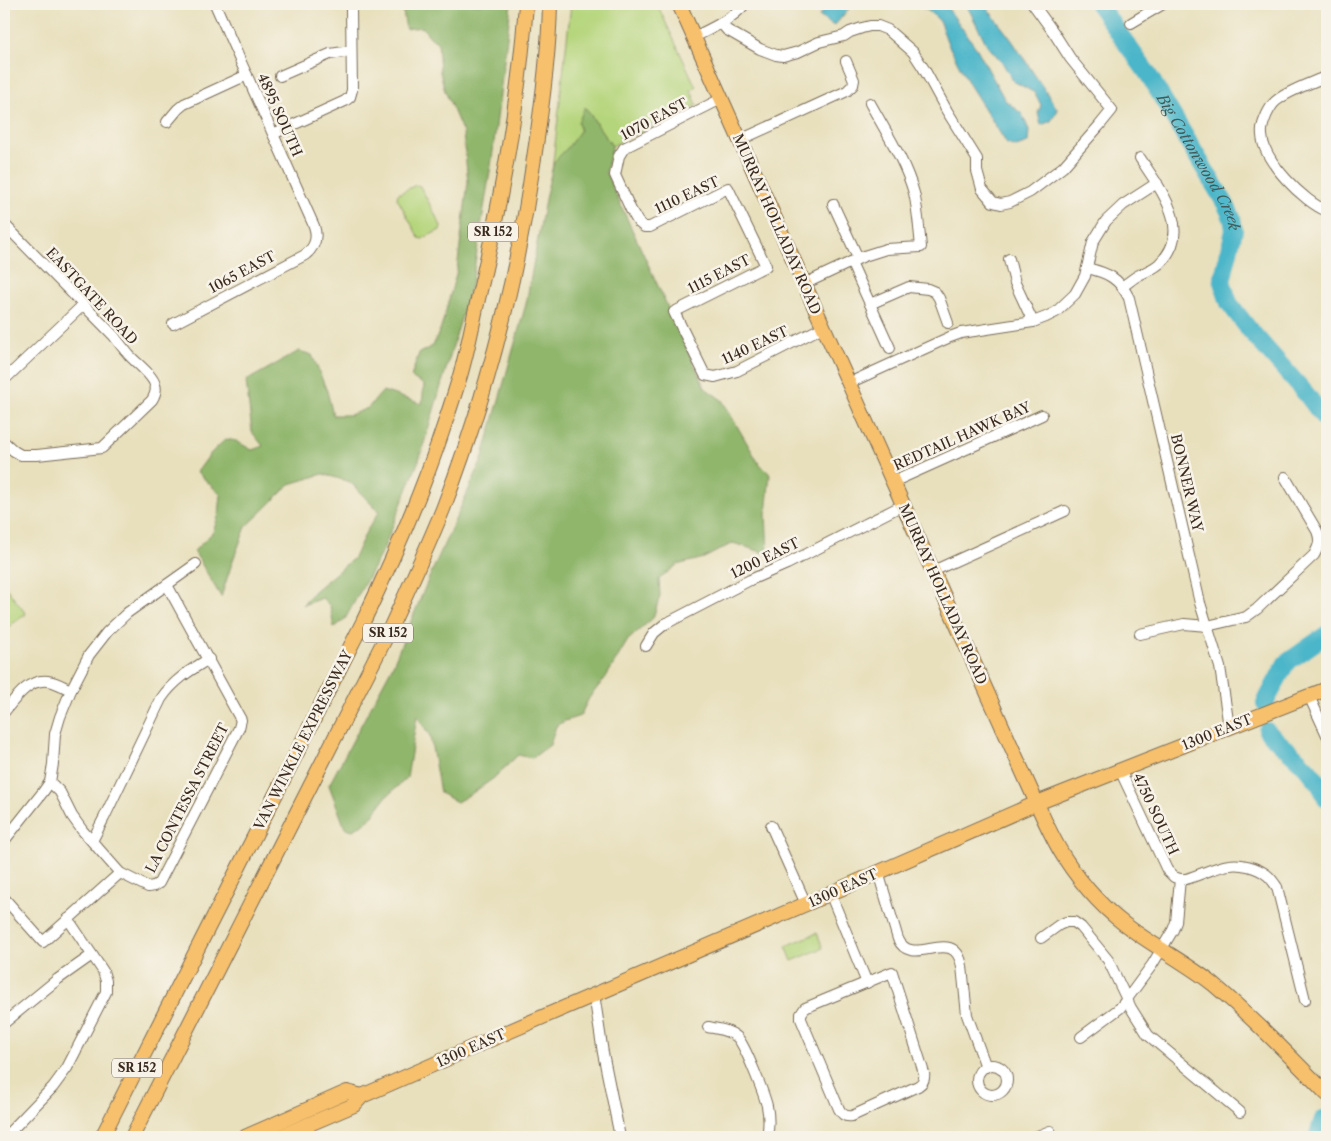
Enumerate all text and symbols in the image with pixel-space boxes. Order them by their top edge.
street label: 4895 SOUTH [254,71,306,159]
water label: Big Cottonwood Creek [1152,89,1244,232]
street label: 1070 EAST [617,94,691,144]
street label: MURRAY HOLLADAY ROAD [729,131,825,317]
street label: 1110 EAST [652,172,723,218]
road number: SR 152 [468,222,518,242]
street label: EASTGATE ROAD [42,244,142,348]
street label: 1065 EAST [205,247,279,297]
street label: 1115 EAST [685,250,754,297]
street label: 1140 EAST [719,322,792,368]
street label: REDTAIL HAWK BAY [891,397,1034,474]
street label: BONNER WAY [1167,432,1207,535]
street label: MURRAY HOLLADAY ROAD [895,501,991,687]
street label: 1200 EAST [728,533,803,582]
road number: SR 152 [363,624,413,642]
street label: VAN WINKLE EXPRESSWAY [249,646,357,834]
street label: 1300 EAST [1179,710,1255,754]
street label: LA CONTESSA STREET [141,720,233,876]
street label: 4750 SOUTH [1129,770,1183,858]
street label: 1300 EAST [806,865,881,911]
street label: 1300 EAST [434,1025,509,1071]
road number: SR 152 [112,1058,162,1078]

